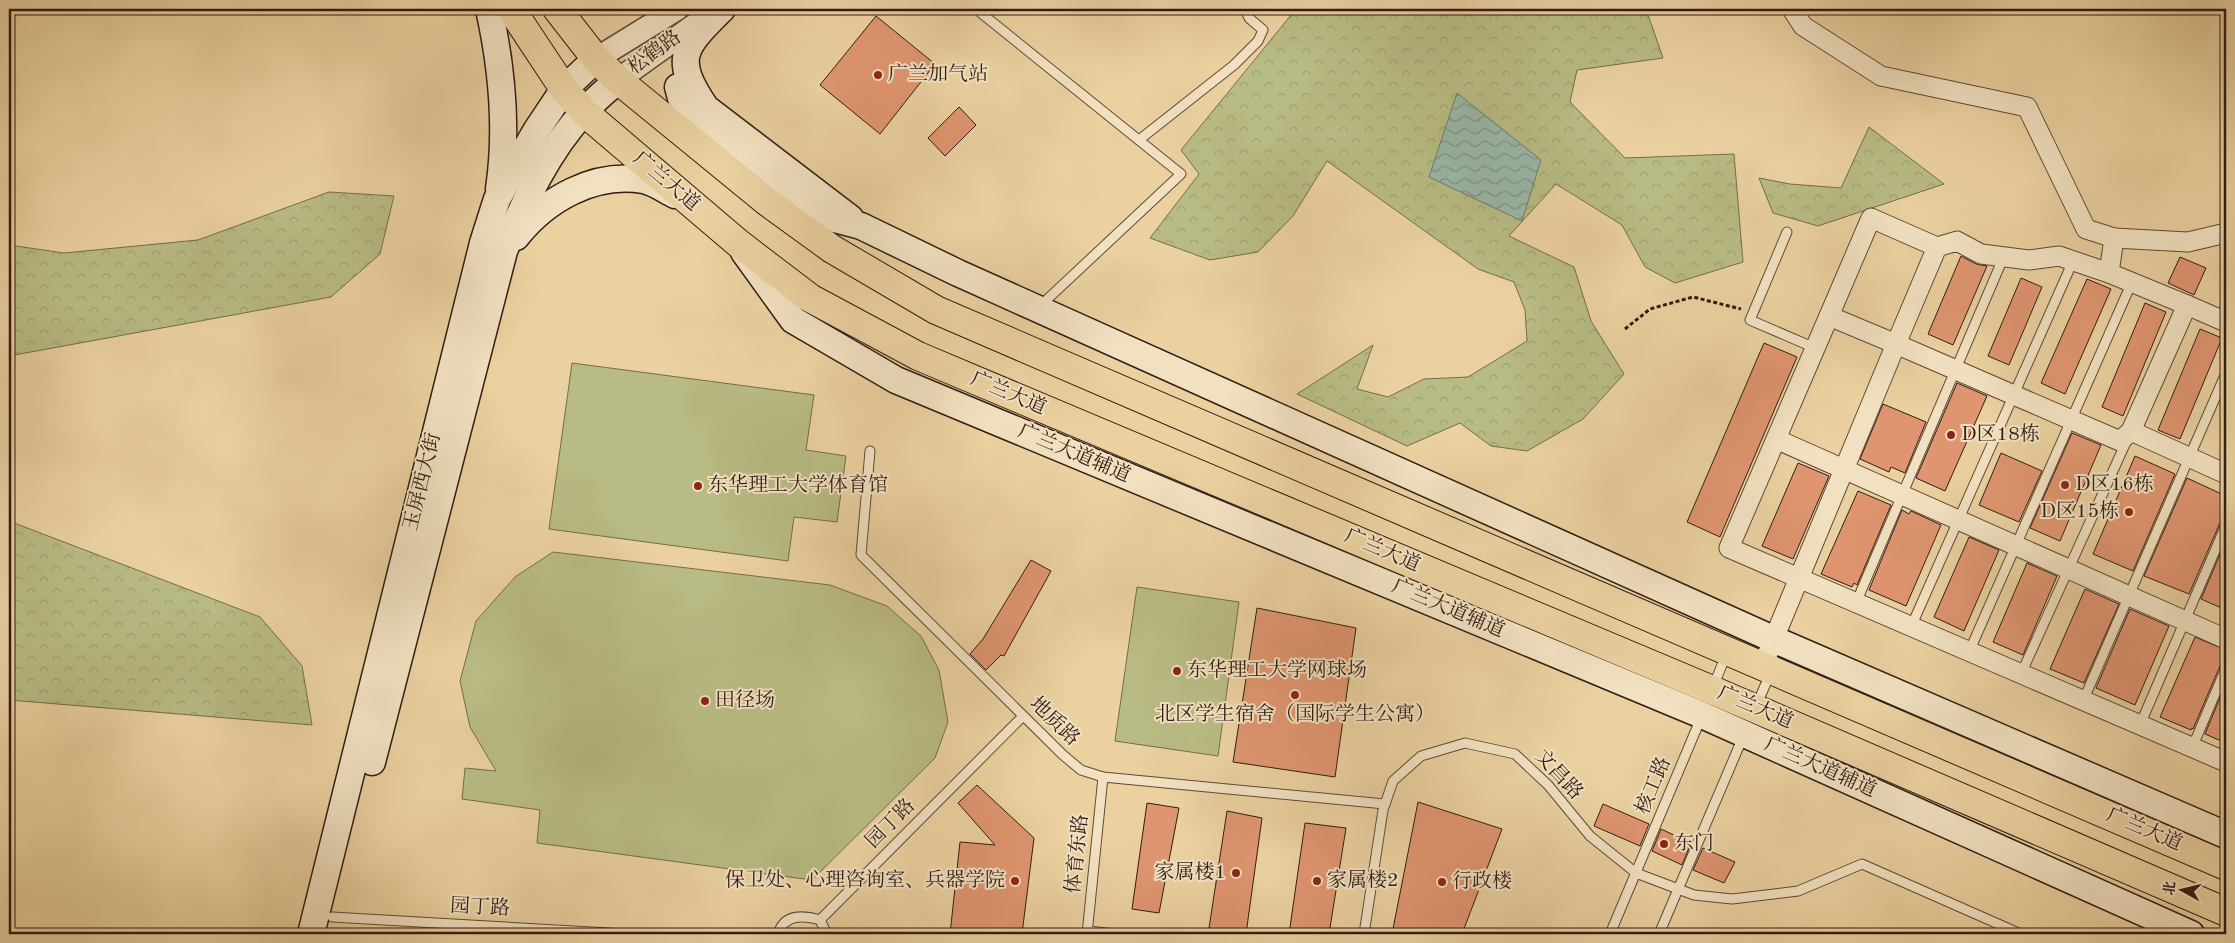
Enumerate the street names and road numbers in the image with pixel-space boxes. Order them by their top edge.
street label: 松鹤路 [624,26,685,79]
street label: 广兰大道 [629,147,704,215]
street label: 广兰大道 [967,367,1050,419]
street label: 广兰大道辅道 [1015,420,1134,487]
street label: 玉屏西大街 [399,431,445,533]
street label: 广兰大道 [1341,524,1424,576]
street label: 广兰大道辅道 [1389,575,1508,642]
street label: 广兰大道 [1714,681,1797,733]
street label: 地质路 [1025,693,1084,750]
street label: 广兰大道辅道 [1761,733,1880,802]
street label: 文昌路 [1530,745,1587,804]
street label: 核工路 [1631,754,1675,818]
street label: 园丁路 [861,794,919,852]
street label: 广兰大道 [2103,803,2186,855]
street label: 体育东路 [1062,813,1092,895]
street label: 园丁路 [450,894,511,920]

